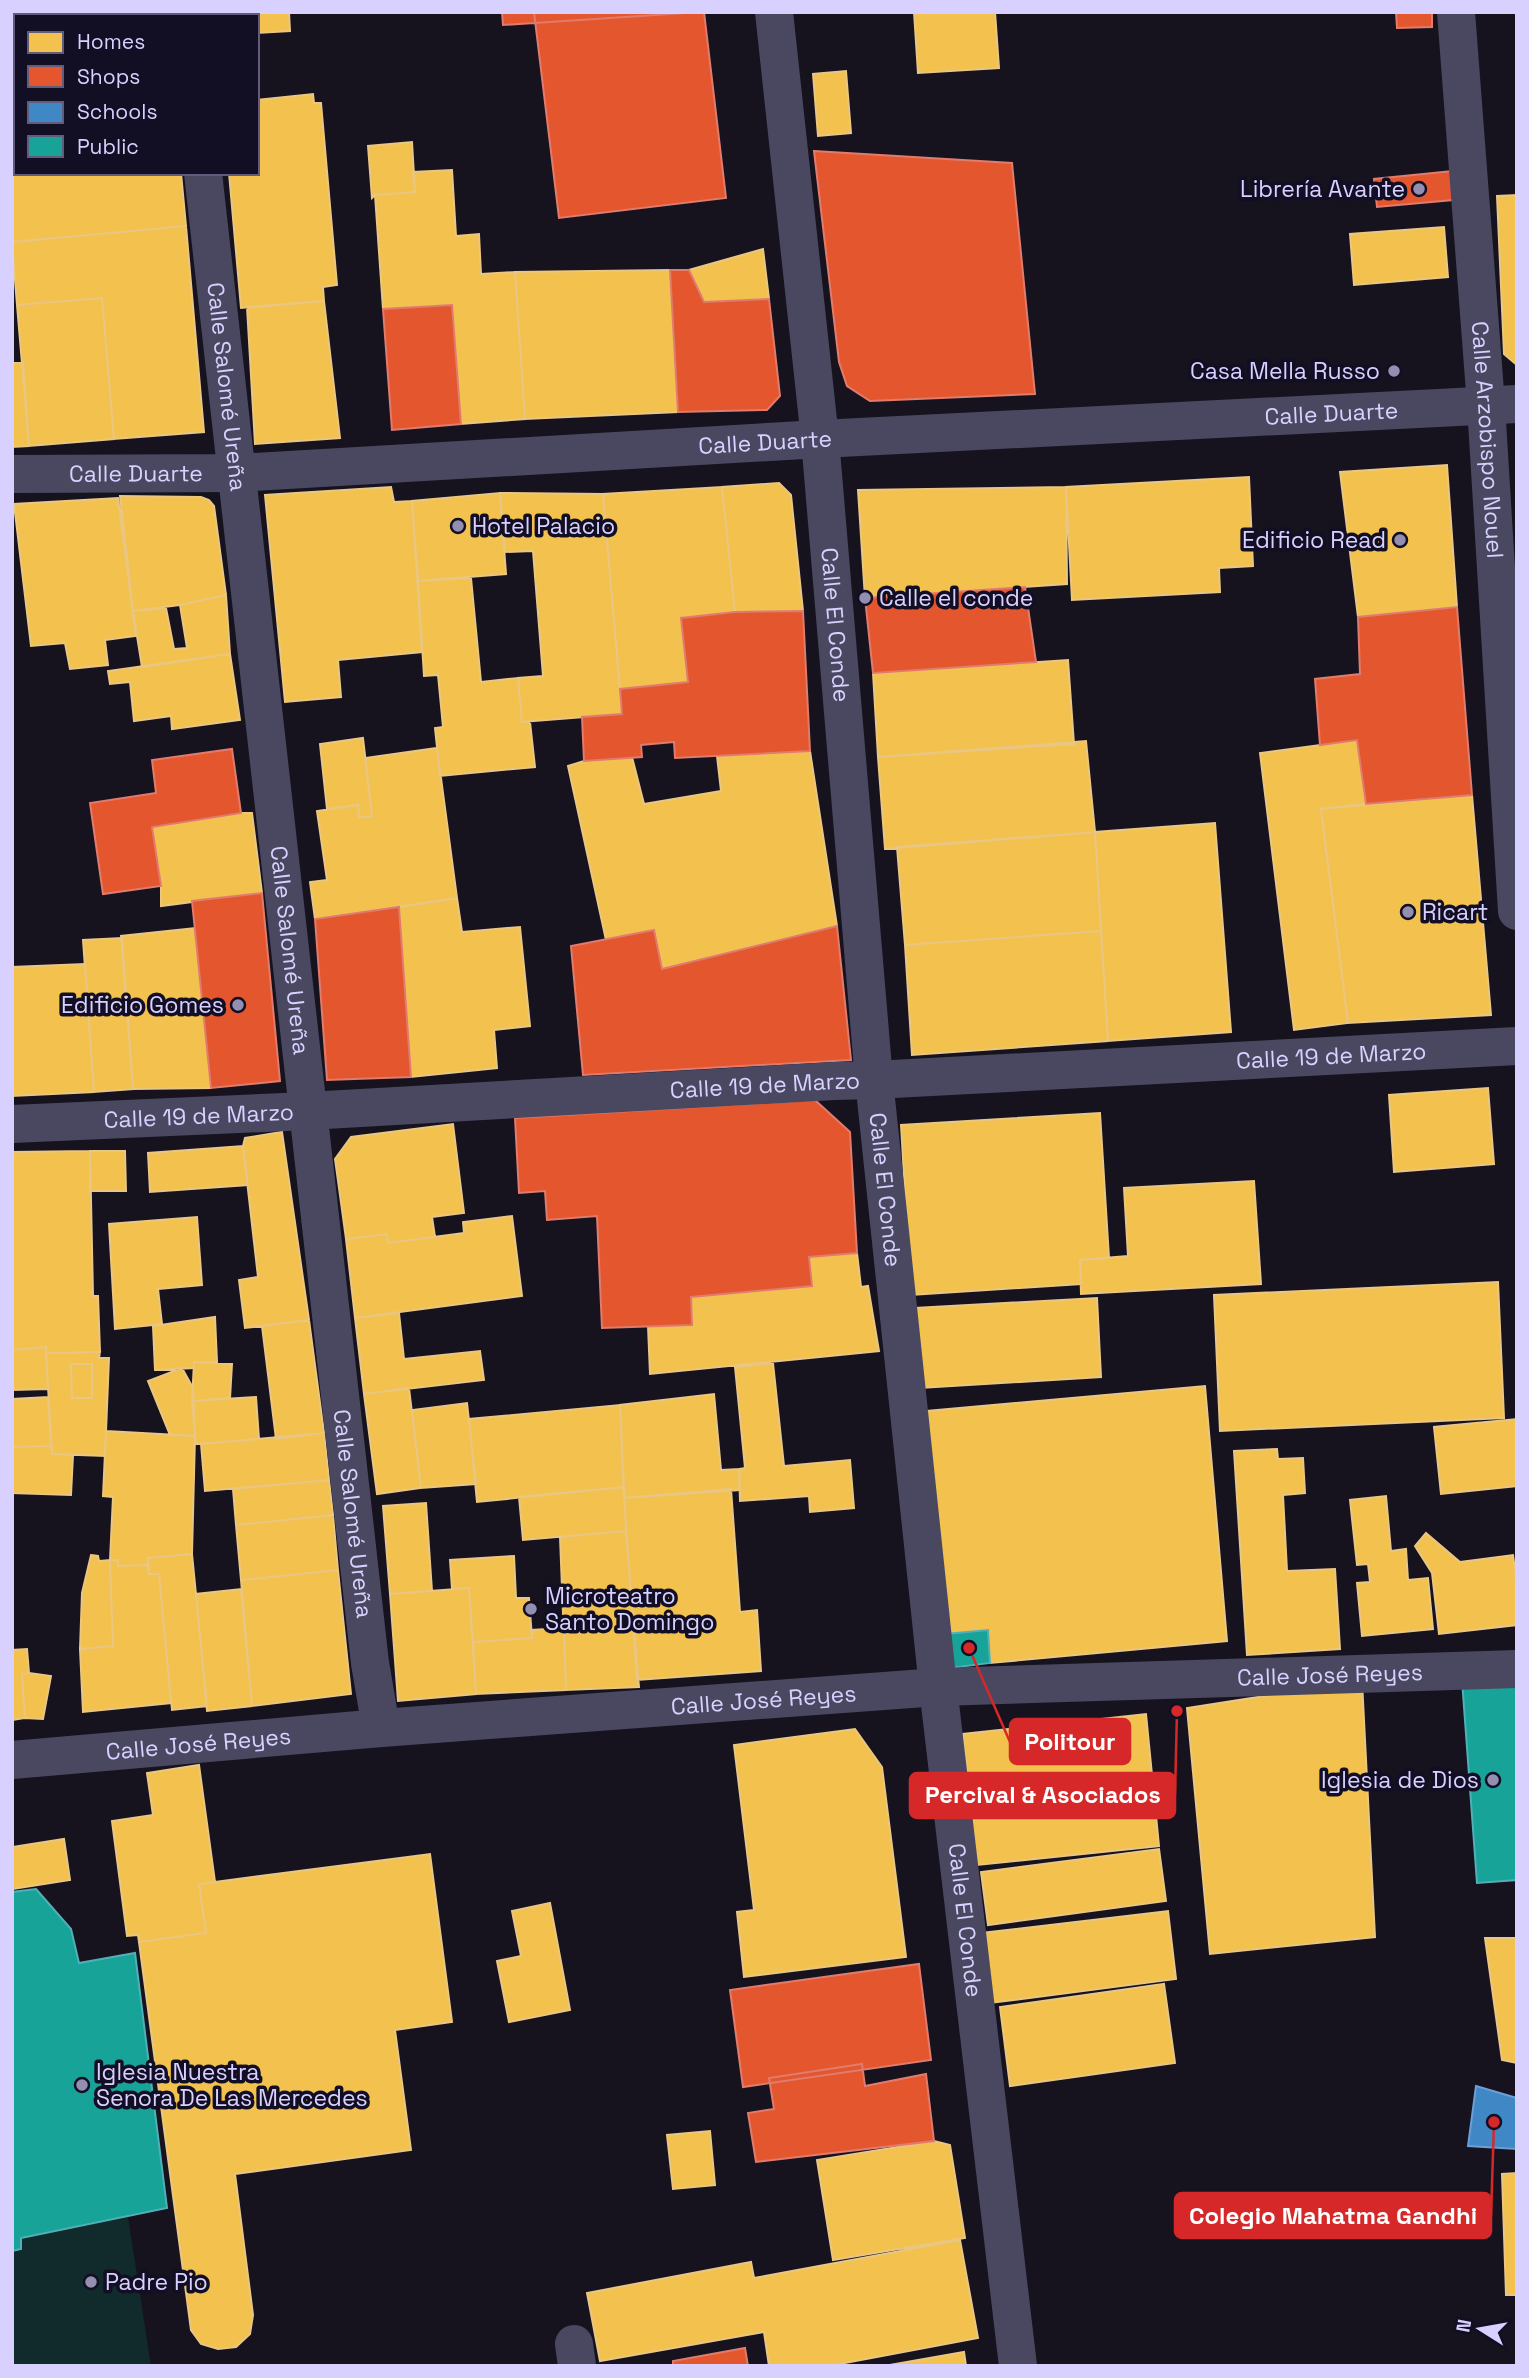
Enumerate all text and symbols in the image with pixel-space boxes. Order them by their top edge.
legend [14,14,259,175]
text: Homes [77,28,145,55]
text: Shops [77,63,140,90]
text: Schools [77,98,157,125]
text: Public [77,133,139,160]
place label: Librería Avante [1240,174,1405,204]
marker: Librería Avante [1411,181,1427,197]
street label: Calle Salomé Ureña [200,281,254,493]
street label: Calle Arzobispo Nouel [1465,320,1510,559]
place label: Casa Mella Russo [1190,356,1380,386]
marker: Casa Mella Russo [1386,363,1402,379]
street label: Calle Duarte [1264,395,1399,432]
street label: Calle Duarte [697,423,833,461]
street label: Calle Duarte [69,458,203,489]
place label: Hotel Palacio [472,511,615,541]
marker: Hotel Palacio [450,518,466,534]
place label: Edificio Read [1242,525,1386,555]
marker: Edificio Read [1392,532,1408,548]
street label: Calle El Conde [814,546,857,703]
place label: Calle el conde [879,583,1033,613]
marker: Calle el conde [857,590,873,606]
street label: Calle Salomé Ureña [264,844,317,1056]
place label: Ricart [1422,897,1488,927]
marker: Ricart [1400,904,1416,920]
place label: Edificio Gomes [61,990,224,1020]
marker: Edificio Gomes [230,997,246,1013]
street label: Calle 19 de Marzo [1235,1036,1427,1076]
street label: Calle 19 de Marzo [669,1065,860,1105]
street label: Calle 19 de Marzo [103,1097,295,1135]
street label: Calle El Conde [863,1111,909,1268]
street label: Calle Salomé Ureña [327,1408,380,1620]
place label: Microteatro Santo Domingo [545,1581,714,1637]
marker: Microteatro Santo Domingo [523,1601,539,1617]
street label: Calle José Reyes [1237,1657,1423,1693]
street label: Calle José Reyes [670,1678,857,1722]
callout: Politour [1010,1719,1130,1764]
street label: Calle José Reyes [104,1721,292,1767]
text: Politour [1024,1726,1116,1757]
place label: Iglesia de Dios [1321,1765,1479,1795]
marker: Iglesia de Dios [1485,1772,1501,1788]
callout: Percival & Asociados [910,1773,1175,1818]
text: Percival & Asociados [925,1779,1161,1810]
street label: Calle El Conde [942,1842,989,1999]
place label: Iglesia Nuestra Senora De Las Mercedes [96,2057,368,2113]
marker: Iglesia Nuestra Senora De Las Mercedes [74,2077,90,2093]
callout: Colegio Mahatma Gandhi [1175,2193,1491,2238]
text: Colegio Mahatma Gandhi [1189,2200,1477,2231]
place label: Padre Pio [105,2267,208,2297]
marker: Padre Pio [83,2274,99,2290]
north arrow [1445,2294,1515,2364]
text: N [1450,2317,1477,2334]

